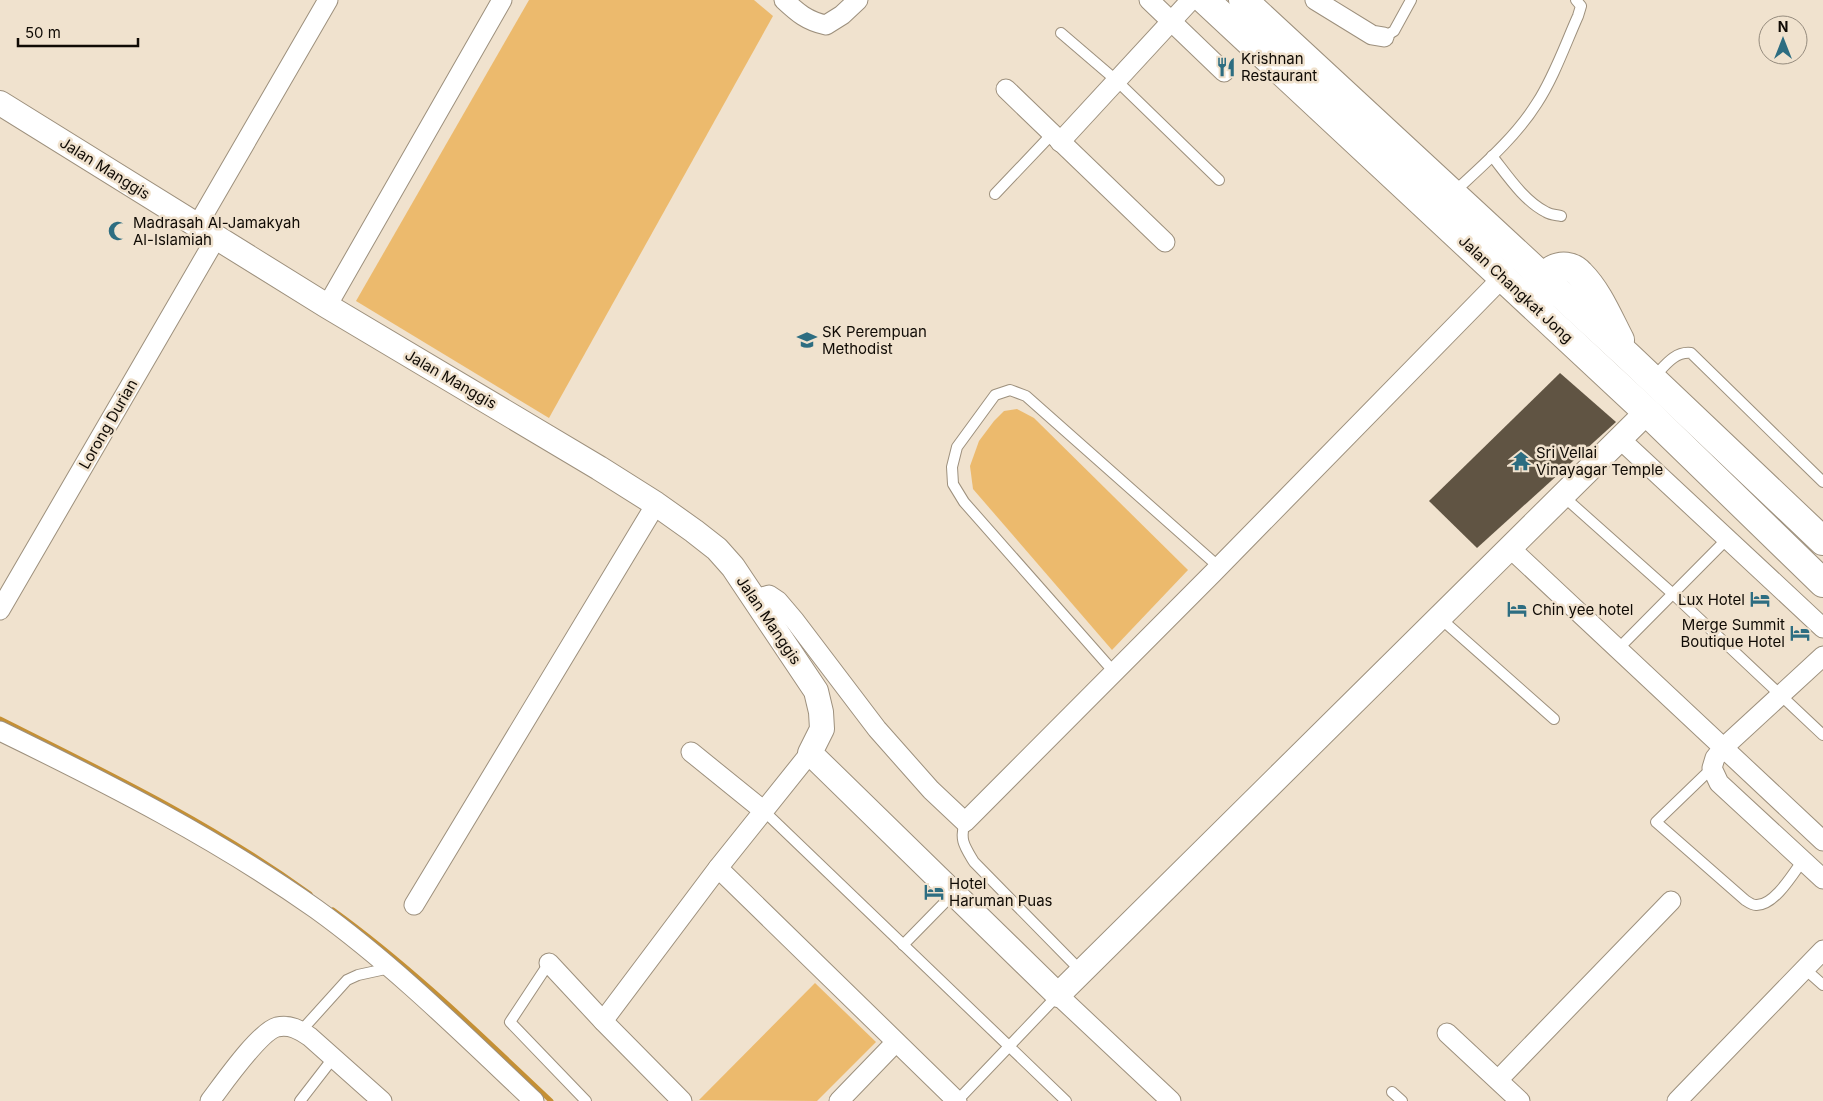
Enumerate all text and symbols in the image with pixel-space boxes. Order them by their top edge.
scale bar [18,15,138,47]
north arrow [1758,15,1808,65]
text: N [1778,18,1788,35]
text: 50 m [25,23,61,42]
place label: Krishnan Restaurant [1241,49,1317,85]
restaurant icon: Krishnan Restaurant [1215,56,1237,78]
street label: Jalan Manggis [56,133,154,203]
place label: Madrasah Al-Jamakyah Al-Islamiah [133,213,300,249]
mosque icon: Madrasah Al-Jamakyah Al-Islamiah [107,220,129,242]
street label: Jalan Changkat Jong [1455,231,1577,347]
place label: SK Perempuan Methodist [822,322,927,358]
school or university icon: SK Perempuan Methodist [796,329,818,351]
street label: Jalan Manggis [402,345,500,413]
street label: Lorong Durian [75,376,141,472]
place label: Sri Vellai Vinayagar Temple [1536,443,1663,479]
temple icon: Sri Vellai Vinayagar Temple [1510,450,1532,472]
street label: Jalan Manggis [732,572,806,668]
hotel icon: Lux Hotel [1749,588,1771,610]
place label: Lux Hotel [1678,590,1745,609]
hotel icon: Chin yee hotel [1506,598,1528,620]
place label: Chin yee hotel [1532,600,1633,619]
place label: Merge Summit Boutique Hotel [1680,615,1785,651]
hotel icon: Merge Summit Boutique Hotel [1789,622,1811,644]
place label: Hotel Haruman Puas [949,874,1053,910]
hotel icon: Hotel Haruman Puas [923,881,945,903]

